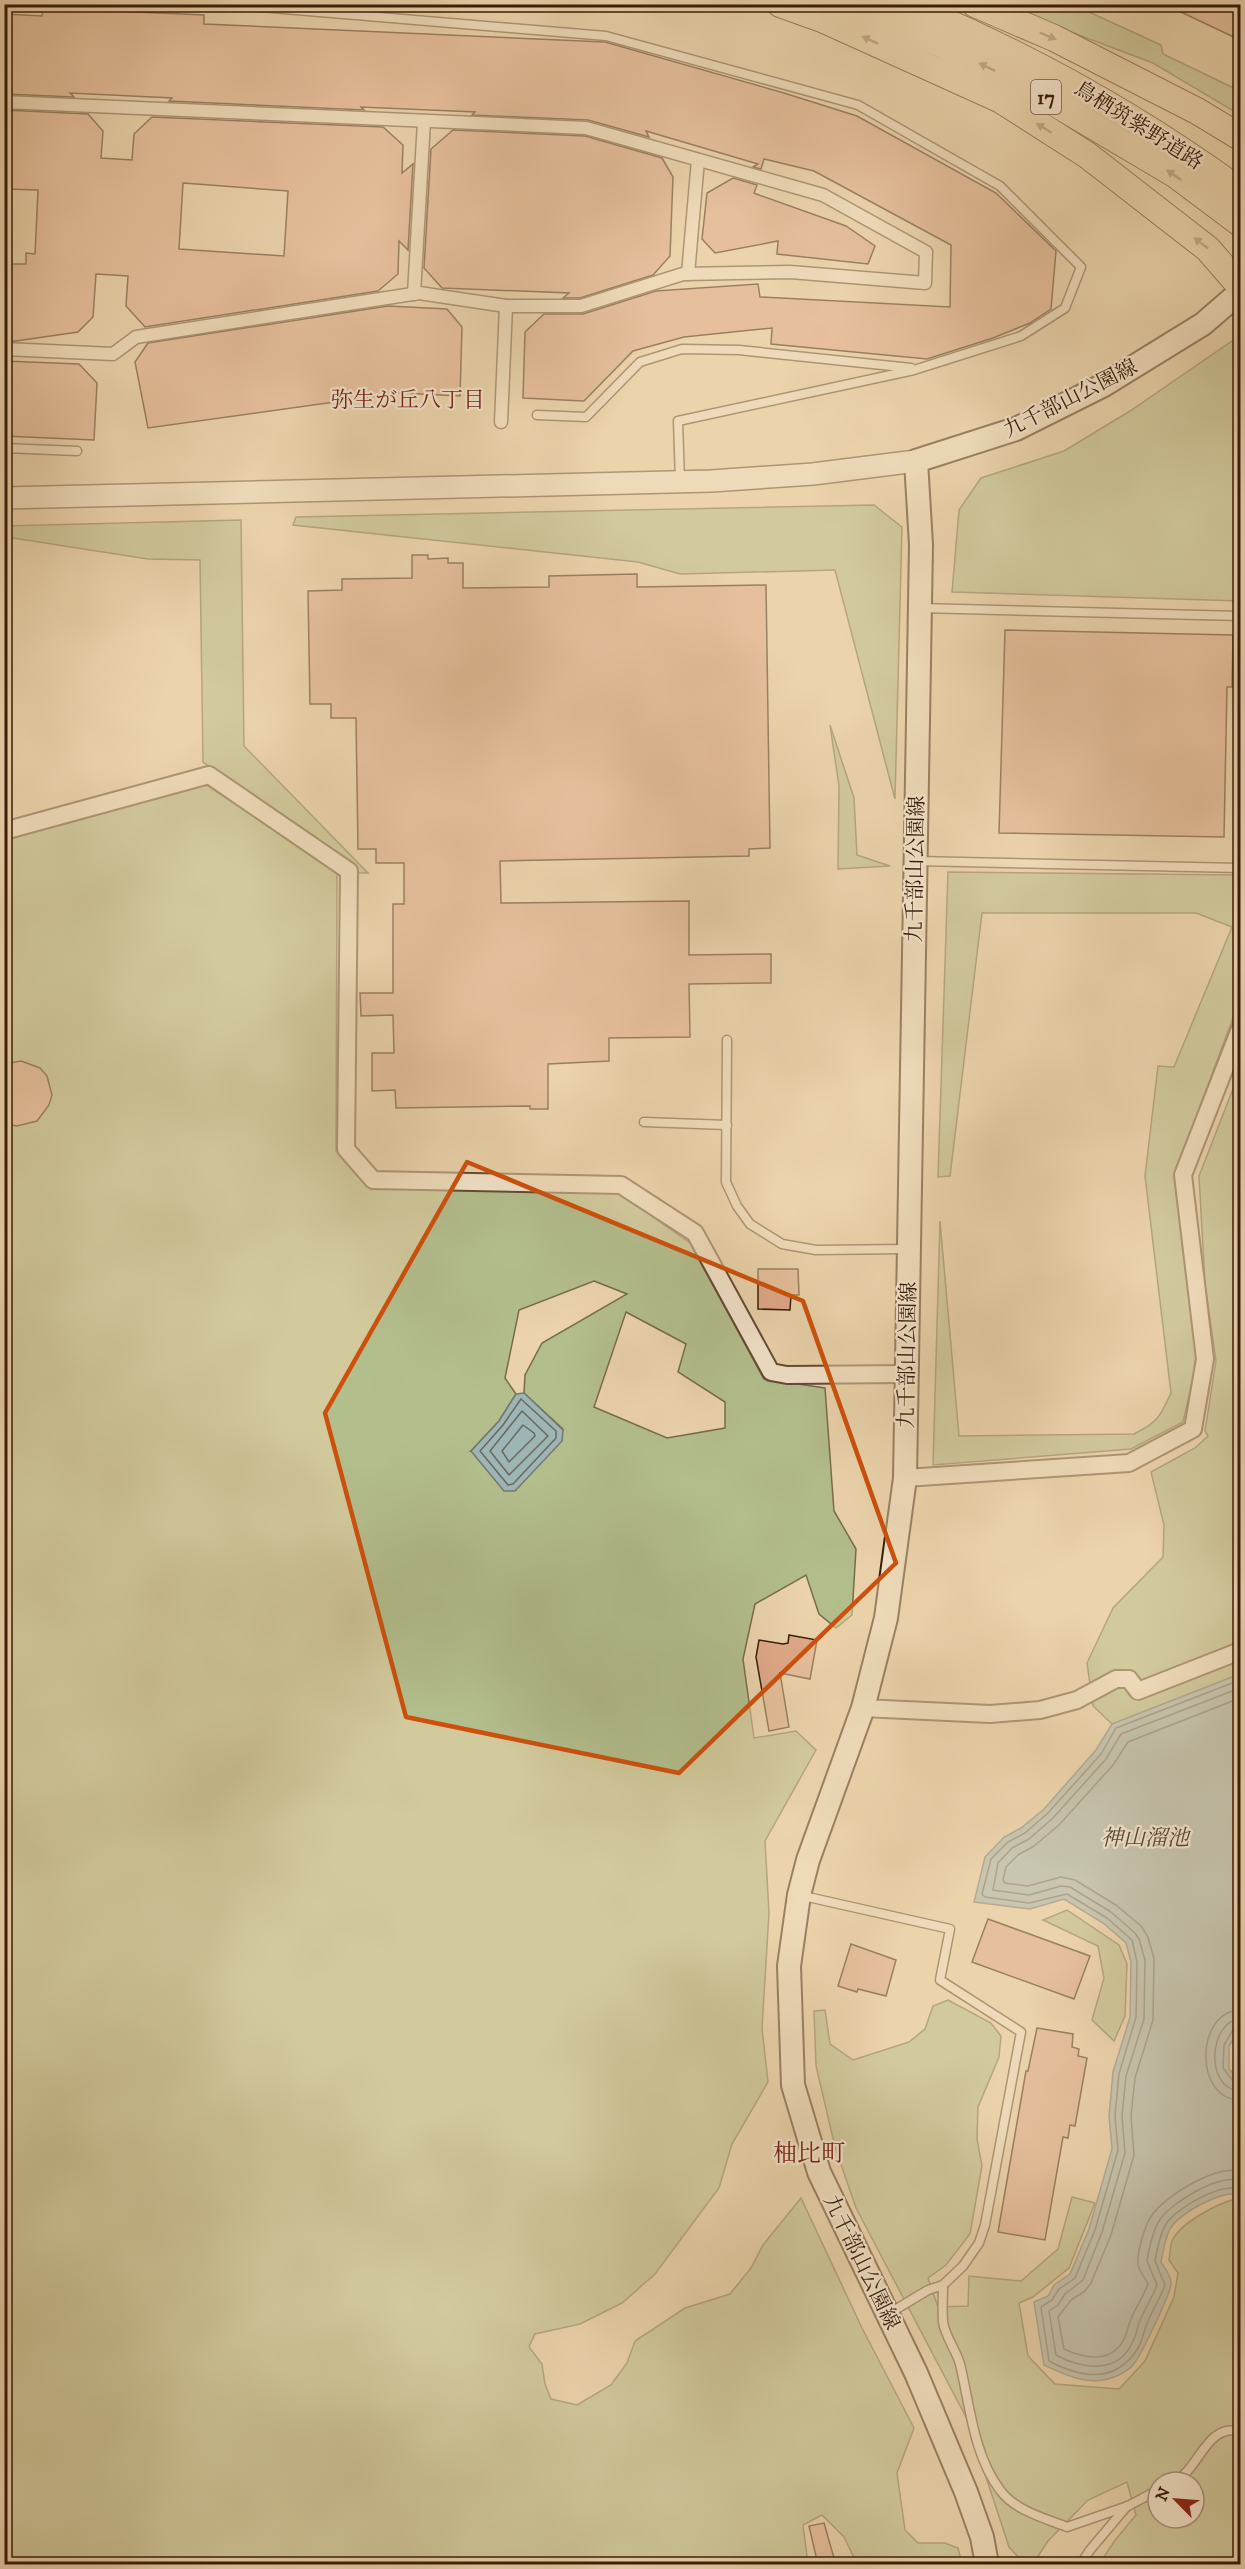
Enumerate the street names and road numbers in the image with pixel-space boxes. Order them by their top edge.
street label: 鳥栖筑紫野道路 [1069,76,1208,176]
road number: 17 [1031,80,1061,114]
street label: 九千部山公園線 [999,354,1142,444]
street label: 九千部山公園線 [902,795,930,943]
street label: 九千部山公園線 [894,1281,922,1429]
street label: 九千部山公園線 [817,2191,905,2334]

